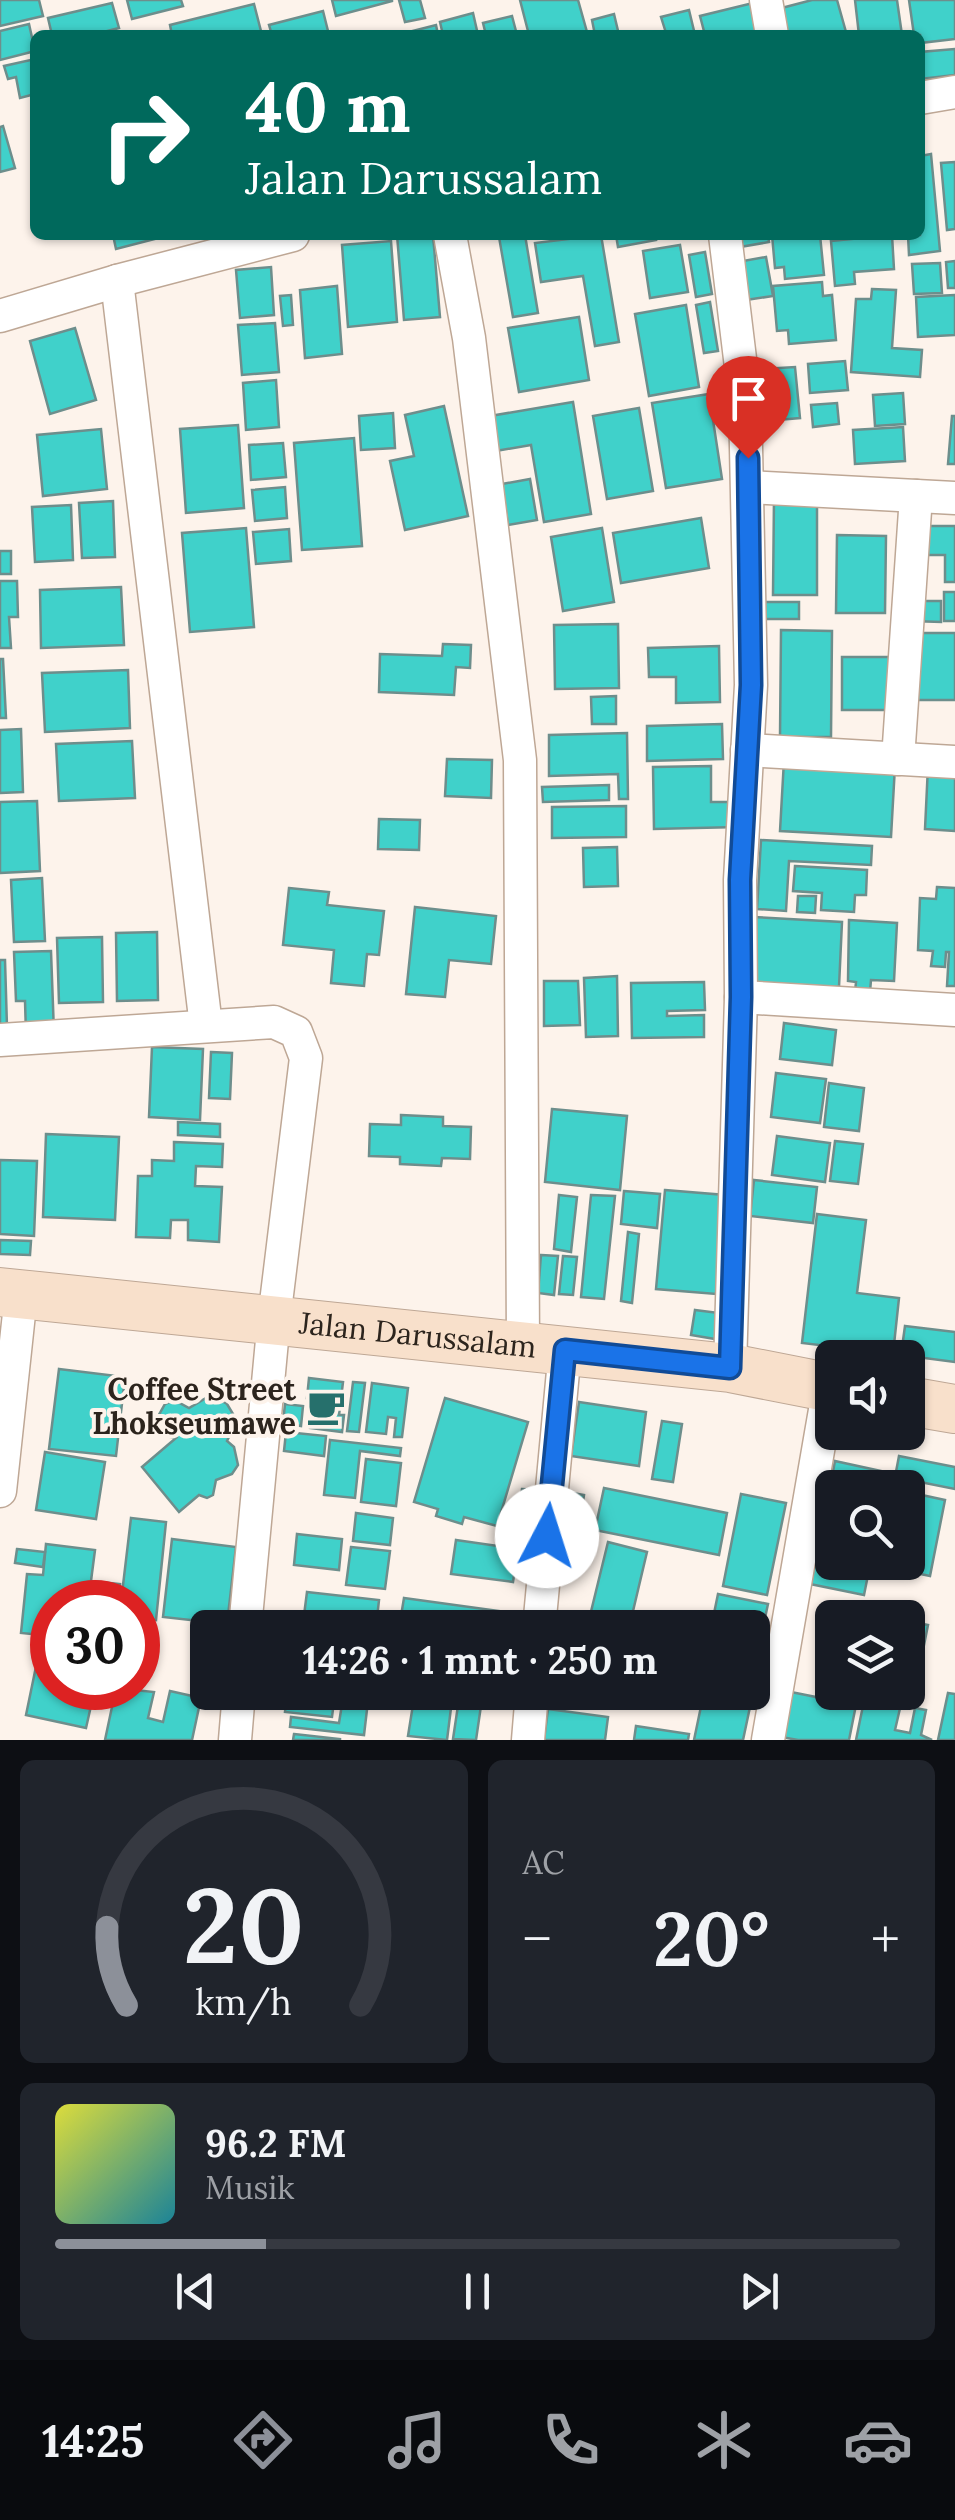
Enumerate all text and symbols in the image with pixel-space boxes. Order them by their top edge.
text: 40 m [245,62,411,151]
icon: right [80,70,210,200]
text: Jalan Darussalam [245,149,602,206]
pin [706,356,791,459]
icon: arrive [721,371,776,426]
street label: Jalan Darussalam [296,1303,538,1366]
map controls [815,1340,925,1710]
button: sound [815,1340,925,1450]
place label: Coffee Street Lhokseumawe [92,1370,297,1442]
cafe icon: Coffee Street Lhokseumawe [305,1386,347,1428]
button: search [815,1470,925,1580]
position arrow [495,1484,599,1588]
speed limit sign: 30 [30,1580,160,1710]
button: layers [815,1600,925,1710]
text: 14:26 · 1 mnt · 250 m [303,1636,657,1684]
text: AC [523,1842,565,1883]
text: 20 [183,1858,305,1991]
text: 20° [653,1891,769,1987]
text: − [523,1904,552,1974]
text: + [871,1904,900,1974]
text: km/h [195,1979,292,2025]
text: 96.2 FM [205,2119,346,2167]
text: Musik [205,2167,294,2208]
icon: previous [168,2264,223,2319]
icon: pause [450,2264,505,2319]
icon: next [732,2264,787,2319]
icon: directions [228,2405,298,2475]
icon: music [382,2405,452,2475]
icon: phone [536,2405,606,2475]
icon: climate [689,2405,759,2475]
icon: car [843,2405,913,2475]
text: 14:25 [42,2412,144,2469]

